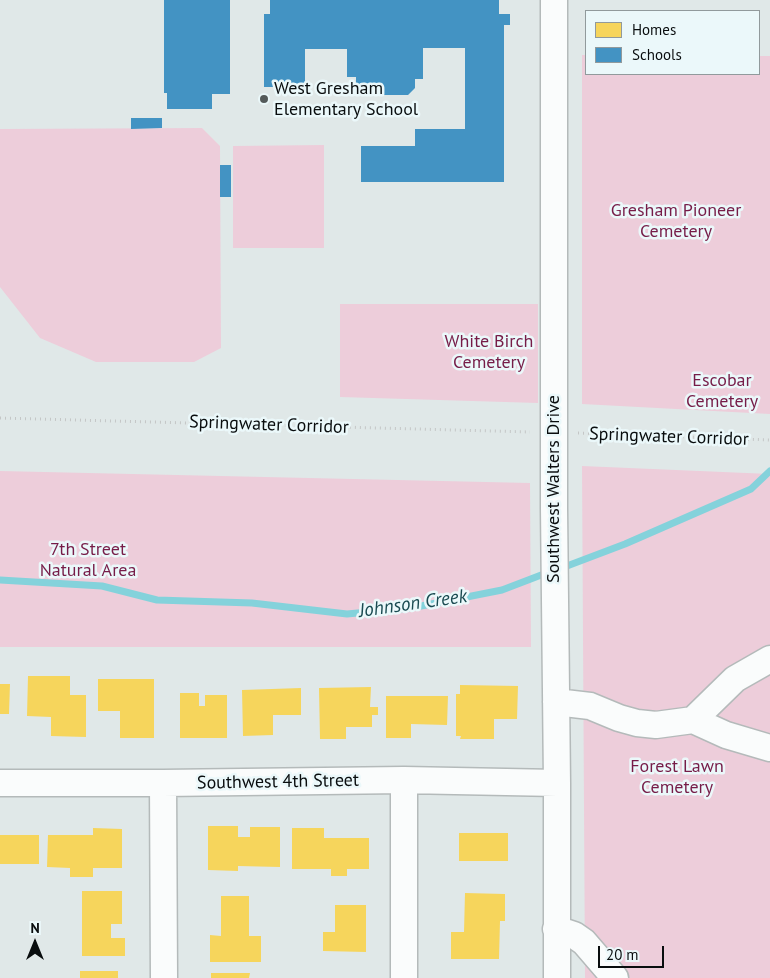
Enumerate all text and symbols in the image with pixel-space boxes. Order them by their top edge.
legend [585,10,760,75]
text: Homes [632,20,676,39]
text: Schools [632,45,682,64]
place label: West Gresham Elementary School [274,78,418,120]
marker: West Gresham Elementary School [258,93,270,105]
park label: Gresham Pioneer Cemetery [611,200,741,242]
park label: White Birch Cemetery [445,331,533,374]
park label: Escobar Cemetery [686,370,758,412]
street label: Southwest Walters Drive [543,395,565,583]
street label: Springwater Corridor [189,411,349,439]
street label: Springwater Corridor [589,423,749,451]
park label: 7th Street Natural Area [40,539,136,582]
water label: Johnson Creek [358,585,468,623]
park label: Forest Lawn Cemetery [630,756,724,799]
street label: Southwest 4th Street [197,770,359,794]
north arrow [10,918,60,968]
text: N [30,919,40,937]
scale bar [600,936,666,968]
text: 20 m [606,945,639,964]

